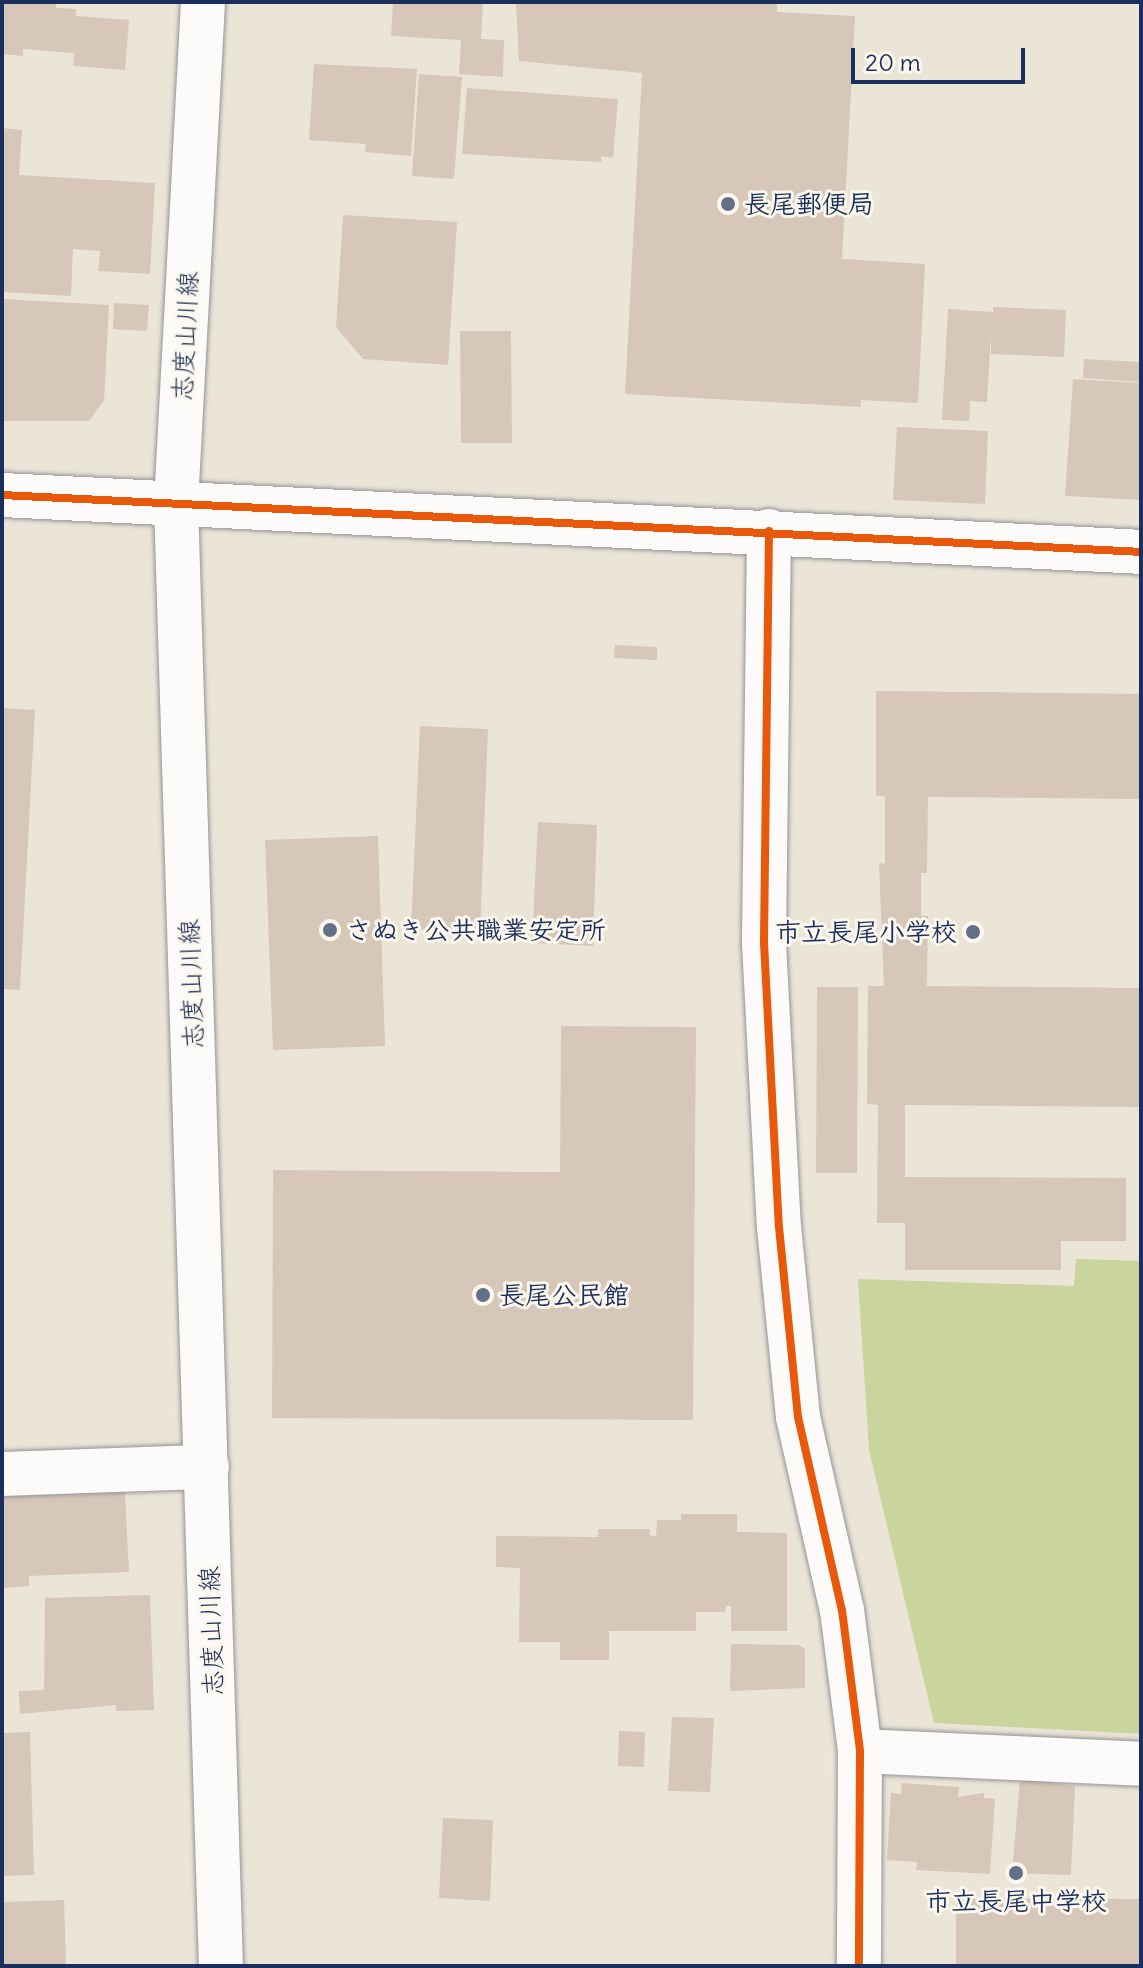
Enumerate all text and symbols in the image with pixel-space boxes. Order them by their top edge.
scale bar [855,32,1029,82]
text: 20 m [865,47,921,77]
place label: 長尾郵便局 [744,188,874,220]
marker: 長尾郵便局 [719,195,737,213]
street label: 志度山川線 [166,270,204,402]
place label: さぬき公共職業安定所 [346,914,606,946]
place label: 市立長尾小学校 [775,916,957,948]
street label: 志度山川線 [173,918,209,1050]
marker: さぬき公共職業安定所 [321,921,339,939]
marker: 市立長尾小学校 [964,923,982,941]
place label: 長尾公民館 [499,1279,629,1311]
marker: 長尾公民館 [474,1286,492,1304]
street label: 志度山川線 [193,1565,229,1697]
marker: 市立長尾中学校 [1007,1864,1025,1882]
place label: 市立長尾中学校 [925,1885,1107,1917]

